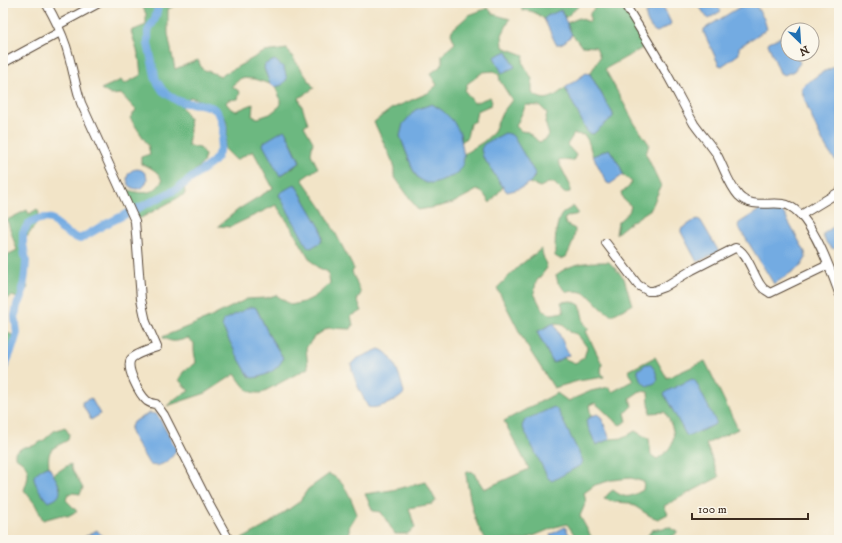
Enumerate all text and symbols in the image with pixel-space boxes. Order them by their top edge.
north arrow [780,22,820,62]
text: N [797,42,811,58]
scale bar [692,495,808,521]
text: 100 m [698,502,727,517]

